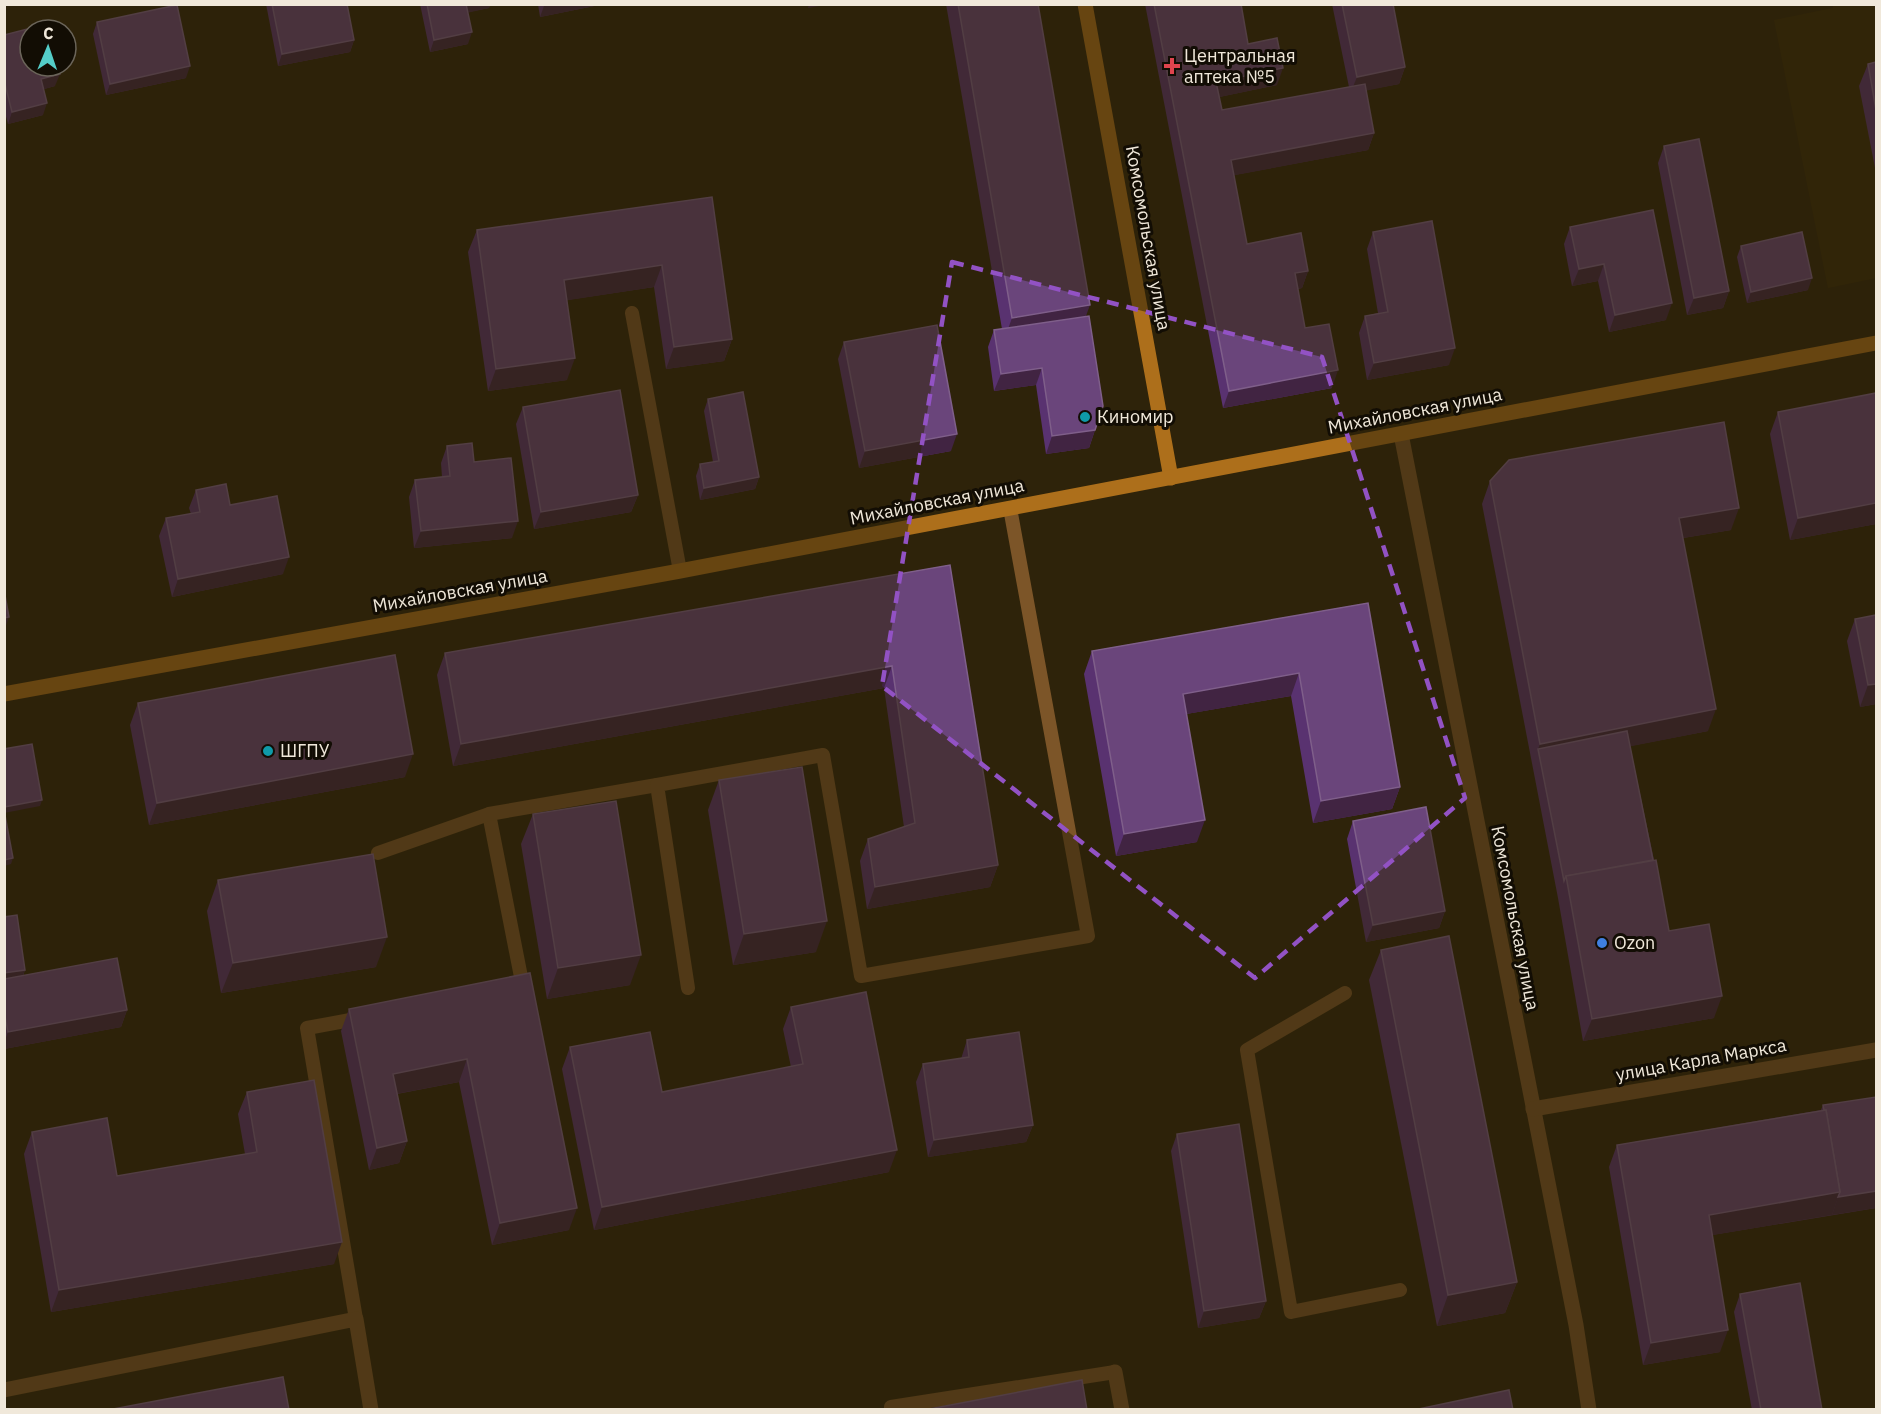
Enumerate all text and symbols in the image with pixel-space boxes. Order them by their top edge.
north arrow [18,18,78,78]
text: С [43,23,54,43]
place label: Центральная аптека №5 [1184,44,1296,88]
marker: Центральная аптека №5 [1165,59,1179,73]
street label: Комсомольская улица [1121,144,1176,333]
street label: Михайловская улица [1326,382,1504,439]
place label: Киномир [1097,405,1174,428]
marker: Киномир [1078,410,1092,424]
street label: Михайловская улица [848,473,1026,530]
street label: Михайловская улица [371,564,549,617]
place label: ШГПУ [280,739,330,762]
marker: ШГПУ [261,744,275,758]
street label: Комсомольская улица [1486,824,1545,1012]
place label: Ozon [1614,931,1655,954]
marker: Ozon [1595,936,1609,950]
street label: улица Карла Маркса [1614,1033,1788,1086]

